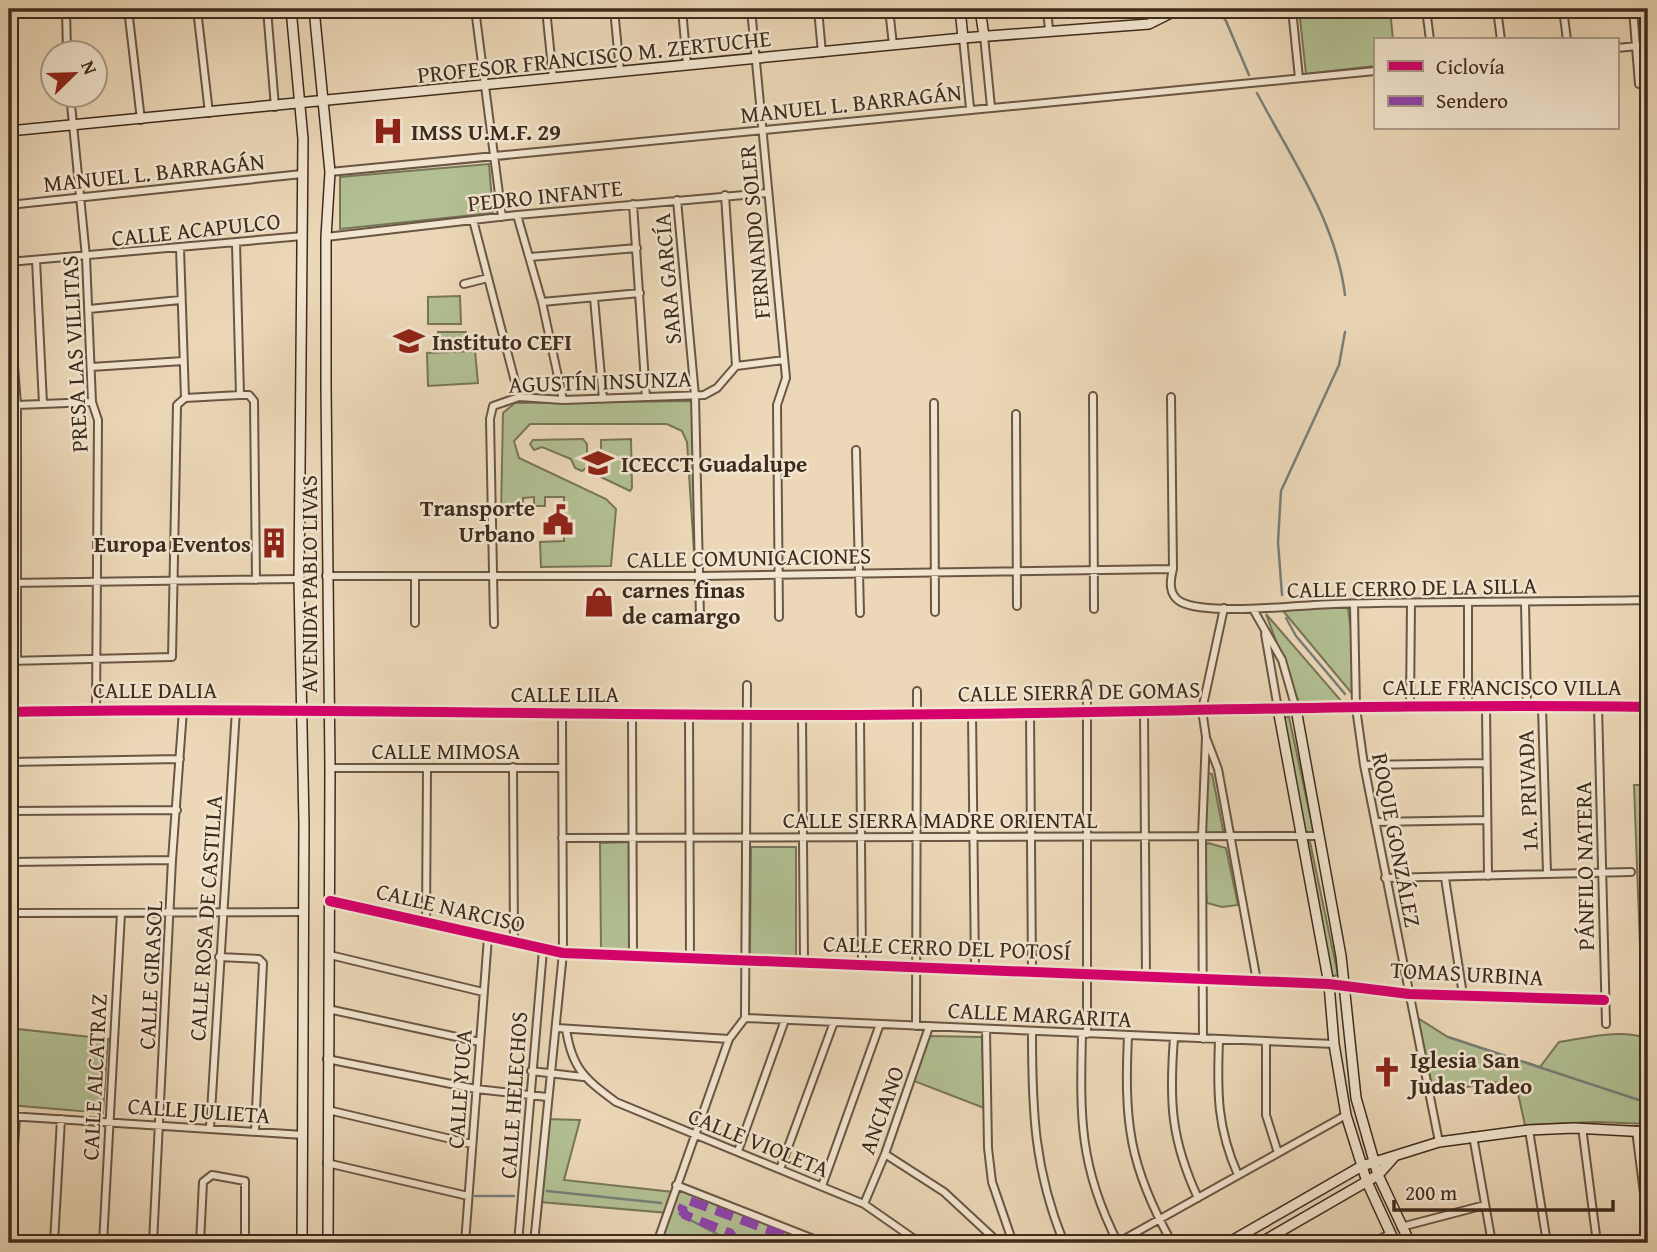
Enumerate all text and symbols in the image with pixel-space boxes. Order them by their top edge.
street label: PROFESOR FRANCISCO M. ZERTUCHE [416,21,772,91]
north arrow [38,38,108,108]
legend [1374,38,1618,130]
text: Ciclovía [1436,51,1505,82]
text: N [74,56,105,79]
street label: MANUEL L. BARRAGÁN [739,75,963,131]
text: Sendero [1436,85,1508,116]
hospital icon: IMSS U.M.F. 29 [371,114,405,148]
place label: IMSS U.M.F. 29 [411,115,561,148]
street label: FERNANDO SOLER [730,143,778,320]
street label: MANUEL L. BARRAGÁN [42,144,266,200]
street label: PEDRO INFANTE [466,170,624,220]
street label: CALLE ACAPULCO [110,204,282,254]
street label: SARA GARCÍA [645,212,689,346]
street label: PRESA LAS VILLITAS [52,255,96,453]
school or university icon: Instituto CEFI [392,324,426,358]
place label: Instituto CEFI [432,325,572,358]
street label: AGUSTÍN INSUNZA [508,361,692,401]
school or university icon: ICECCT Guadalupe [581,446,615,480]
place label: ICECCT Guadalupe [621,447,807,480]
street label: AVENIDA PABLO LIVAS [292,475,325,693]
place label: Transporte Urbano [420,491,535,550]
public building icon: Transporte Urbano [541,503,575,537]
building icon: Europa Eventos [257,526,291,560]
place label: Europa Eventos [94,527,251,560]
street label: CALLE COMUNICACIONES [627,538,871,576]
street label: CALLE CERRO DE LA SILLA [1287,568,1537,606]
place label: carnes finas de camargo [622,573,745,632]
shop icon: carnes finas de camargo [582,585,616,619]
street label: CALLE FRANCISCO VILLA [1382,670,1622,703]
street label: CALLE SIERRA DE GOMAS [957,672,1201,710]
street label: CALLE DALIA [93,673,217,706]
street label: CALLE LILA [511,677,619,710]
street label: 1A. PRIVADA [1508,729,1546,853]
street label: CALLE MIMOSA [372,734,520,767]
street label: ROQUE GONZÁLEZ [1364,750,1430,930]
street label: PÁNFILO NATERA [1566,781,1602,951]
street label: CALLE ROSA DE CASTILLA [180,794,230,1042]
street label: CALLE SIERRA MADRE ORIENTAL [783,803,1097,836]
street label: CALLE NARCISO [373,874,529,940]
street label: CALLE GIRASOL [130,900,170,1050]
street label: CALLE CERRO DEL POTOSÍ [823,926,1072,968]
street label: TOMAS URBINA [1390,953,1545,993]
street label: CALLE ALCATRAZ [73,993,115,1161]
street label: CALLE MARGARITA [947,993,1133,1035]
street label: CALLE HELECHOS [491,1010,535,1180]
street label: CALLE YUCA [438,1028,480,1150]
place label: Iglesia San Judas Tadeo [1406,1043,1532,1102]
church icon: Iglesia San Judas Tadeo [1370,1055,1404,1089]
street label: ANCIANO [850,1061,912,1159]
street label: CALLE JULIETA [127,1089,271,1131]
street label: CALLE VIOLETA [684,1099,834,1185]
scale bar [1394,1168,1613,1212]
text: 200 m [1405,1177,1457,1208]

